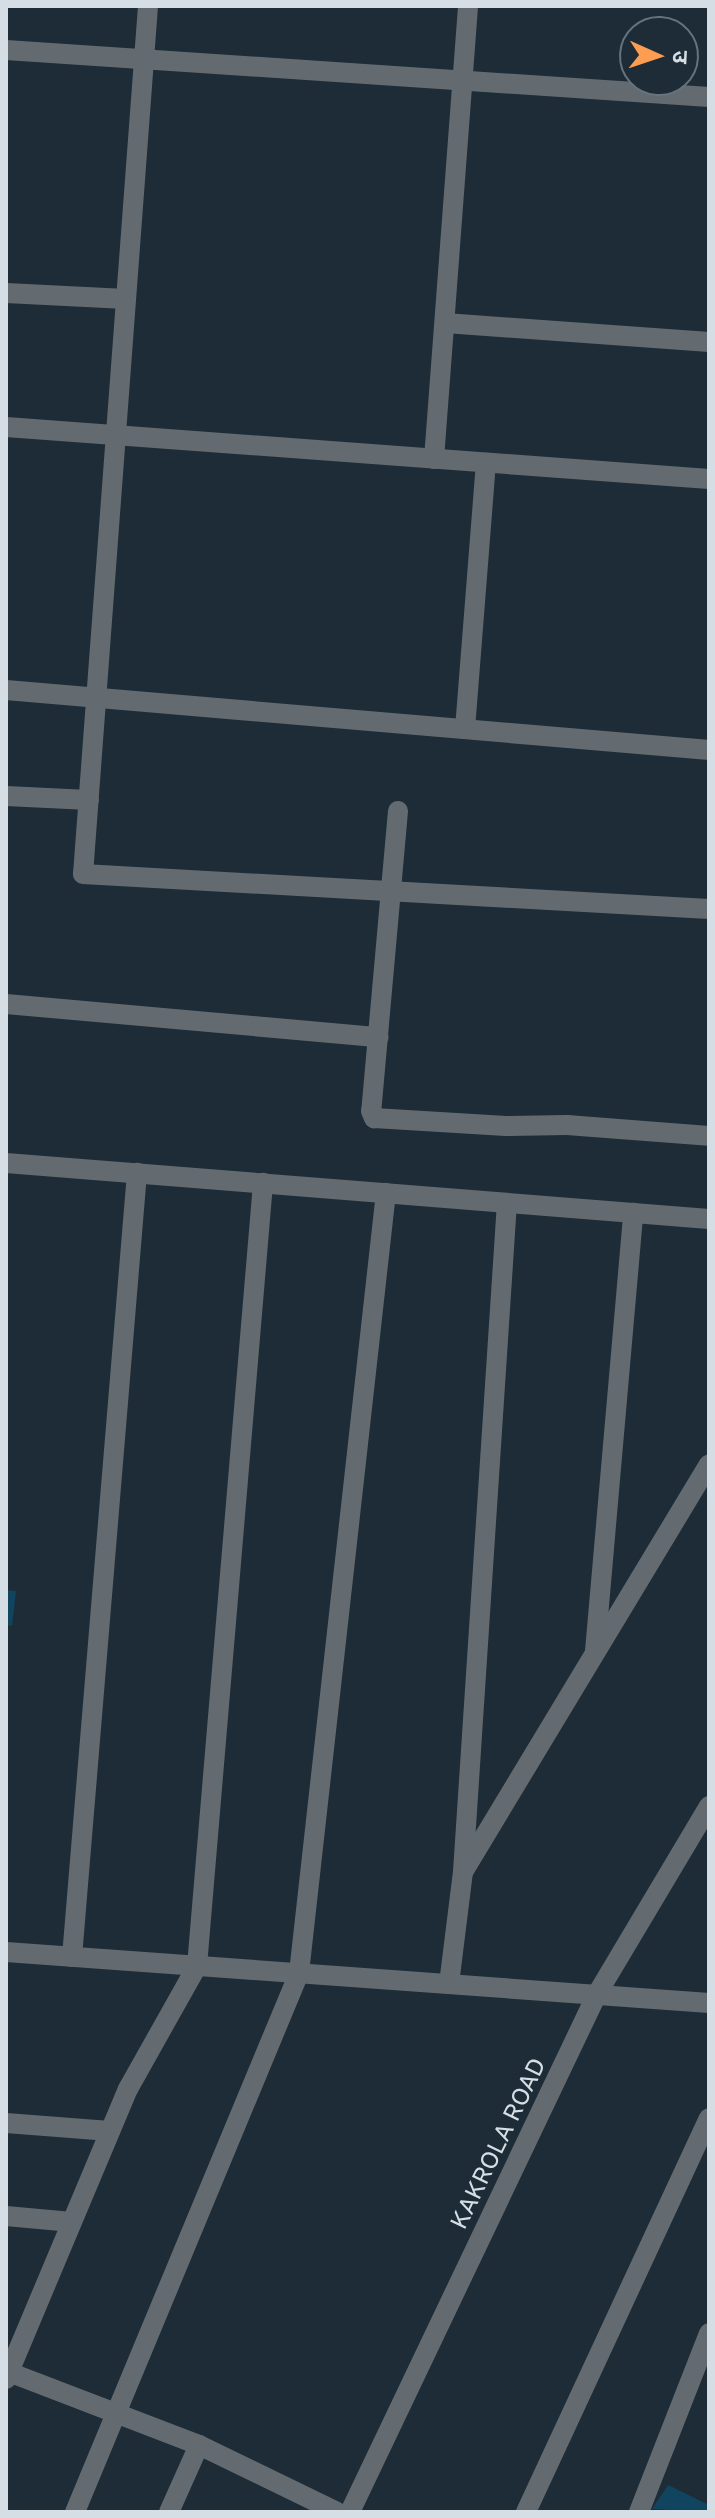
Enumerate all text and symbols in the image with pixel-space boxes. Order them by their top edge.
north arrow [619,16,699,96]
text: उ [668,50,695,64]
street label: KAKROLA ROAD [443,2053,551,2233]

